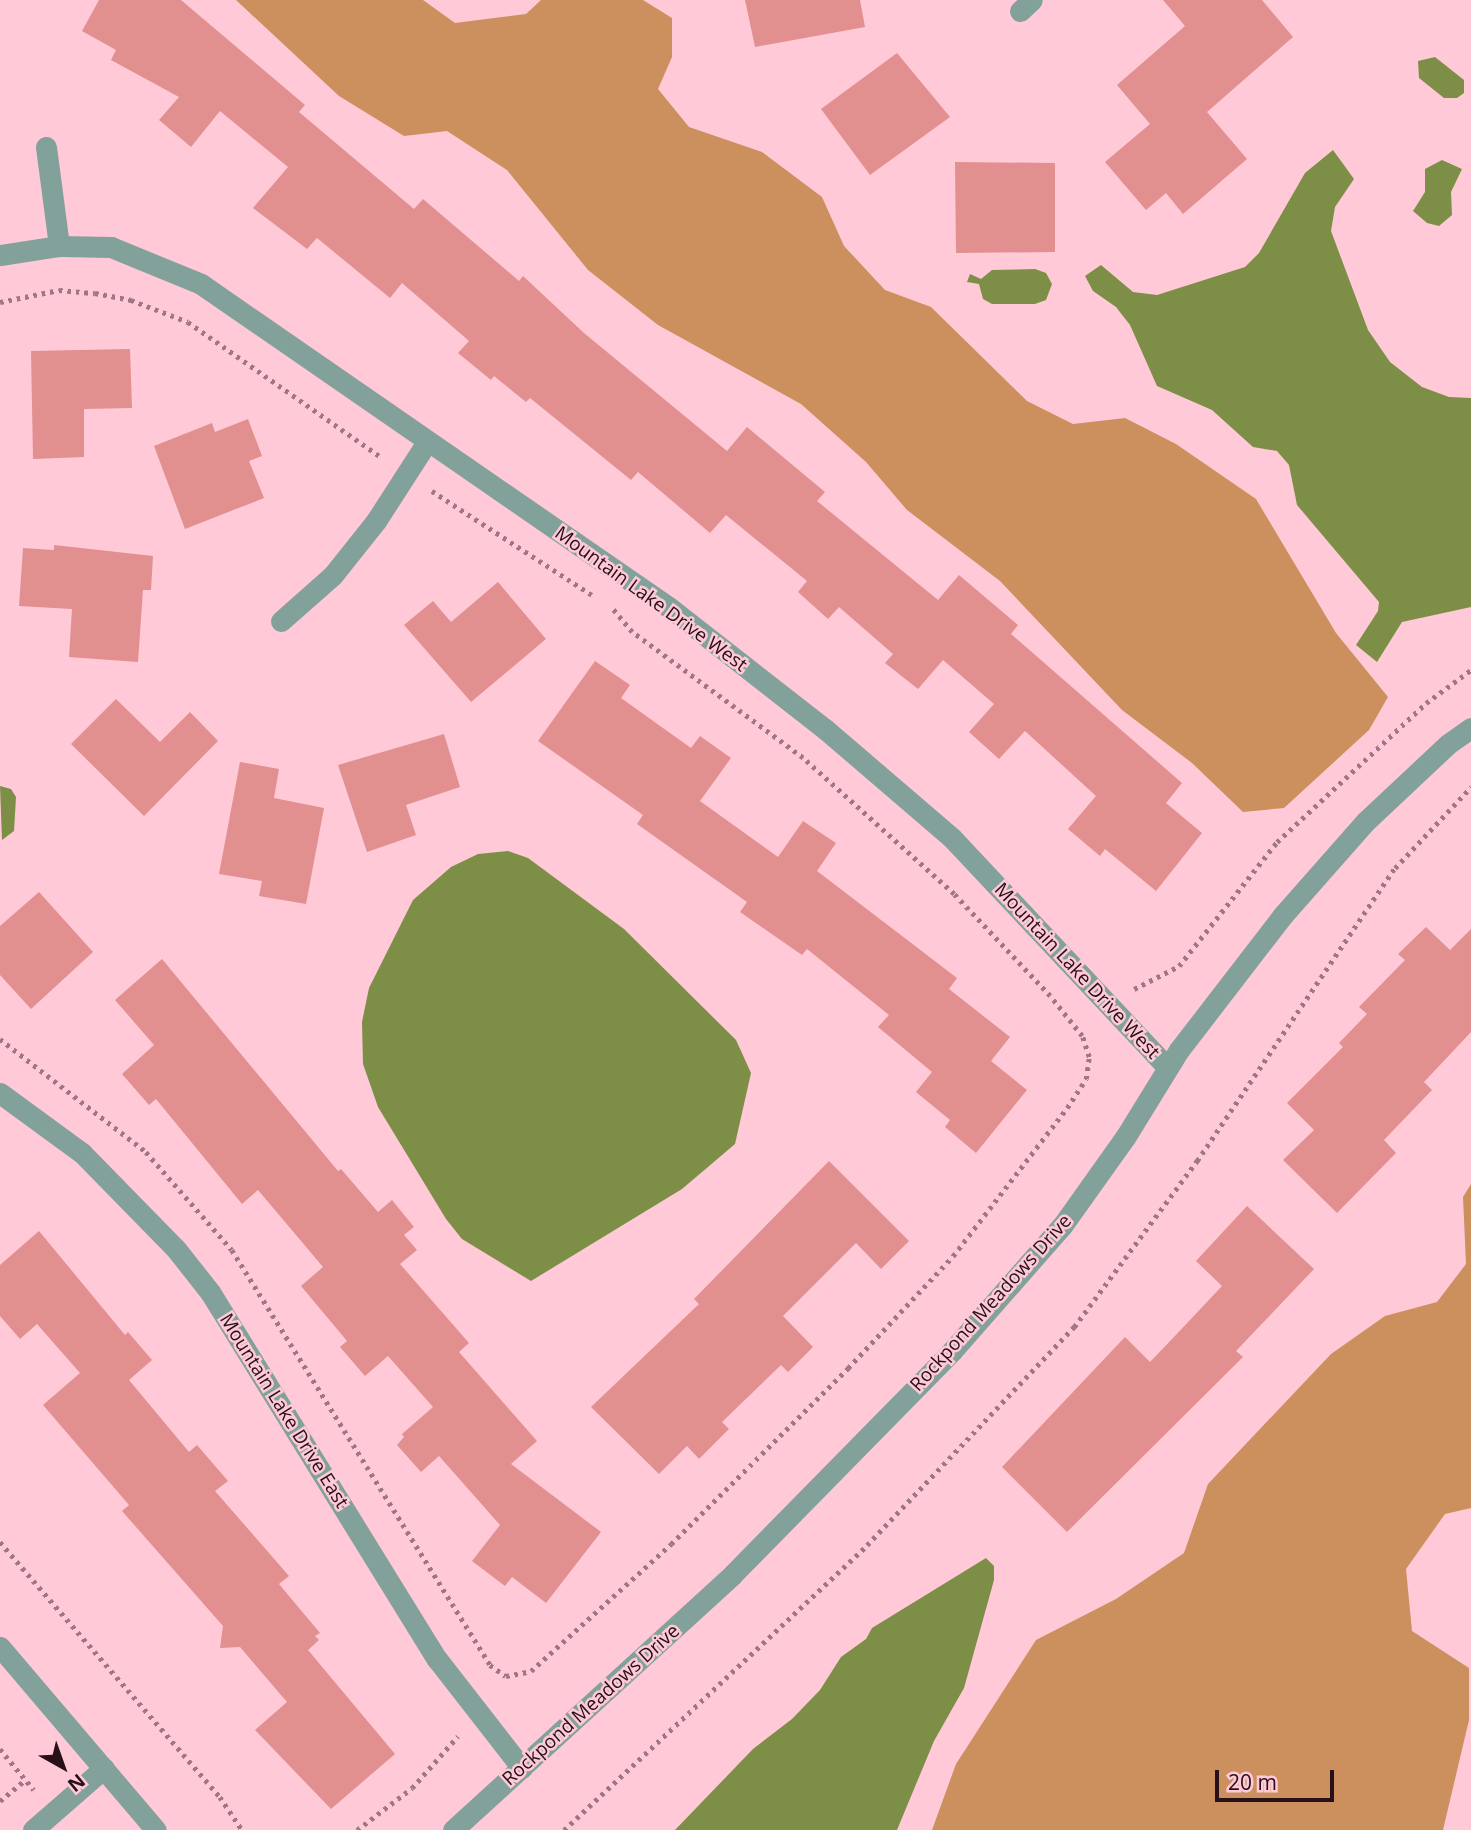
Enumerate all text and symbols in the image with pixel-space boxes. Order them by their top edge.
street label: Mountain Lake Drive West [550,522,752,676]
street label: Mountain Lake Drive West [990,878,1164,1064]
street label: Rockpond Meadows Drive [906,1210,1076,1396]
street label: Mountain Lake Drive East [215,1310,353,1512]
street label: Rockpond Meadows Drive [498,1620,684,1790]
north arrow [28,1732,98,1802]
scale bar [1219,1756,1338,1800]
text: N [62,1768,91,1798]
text: 20 m [1228,1768,1277,1796]

